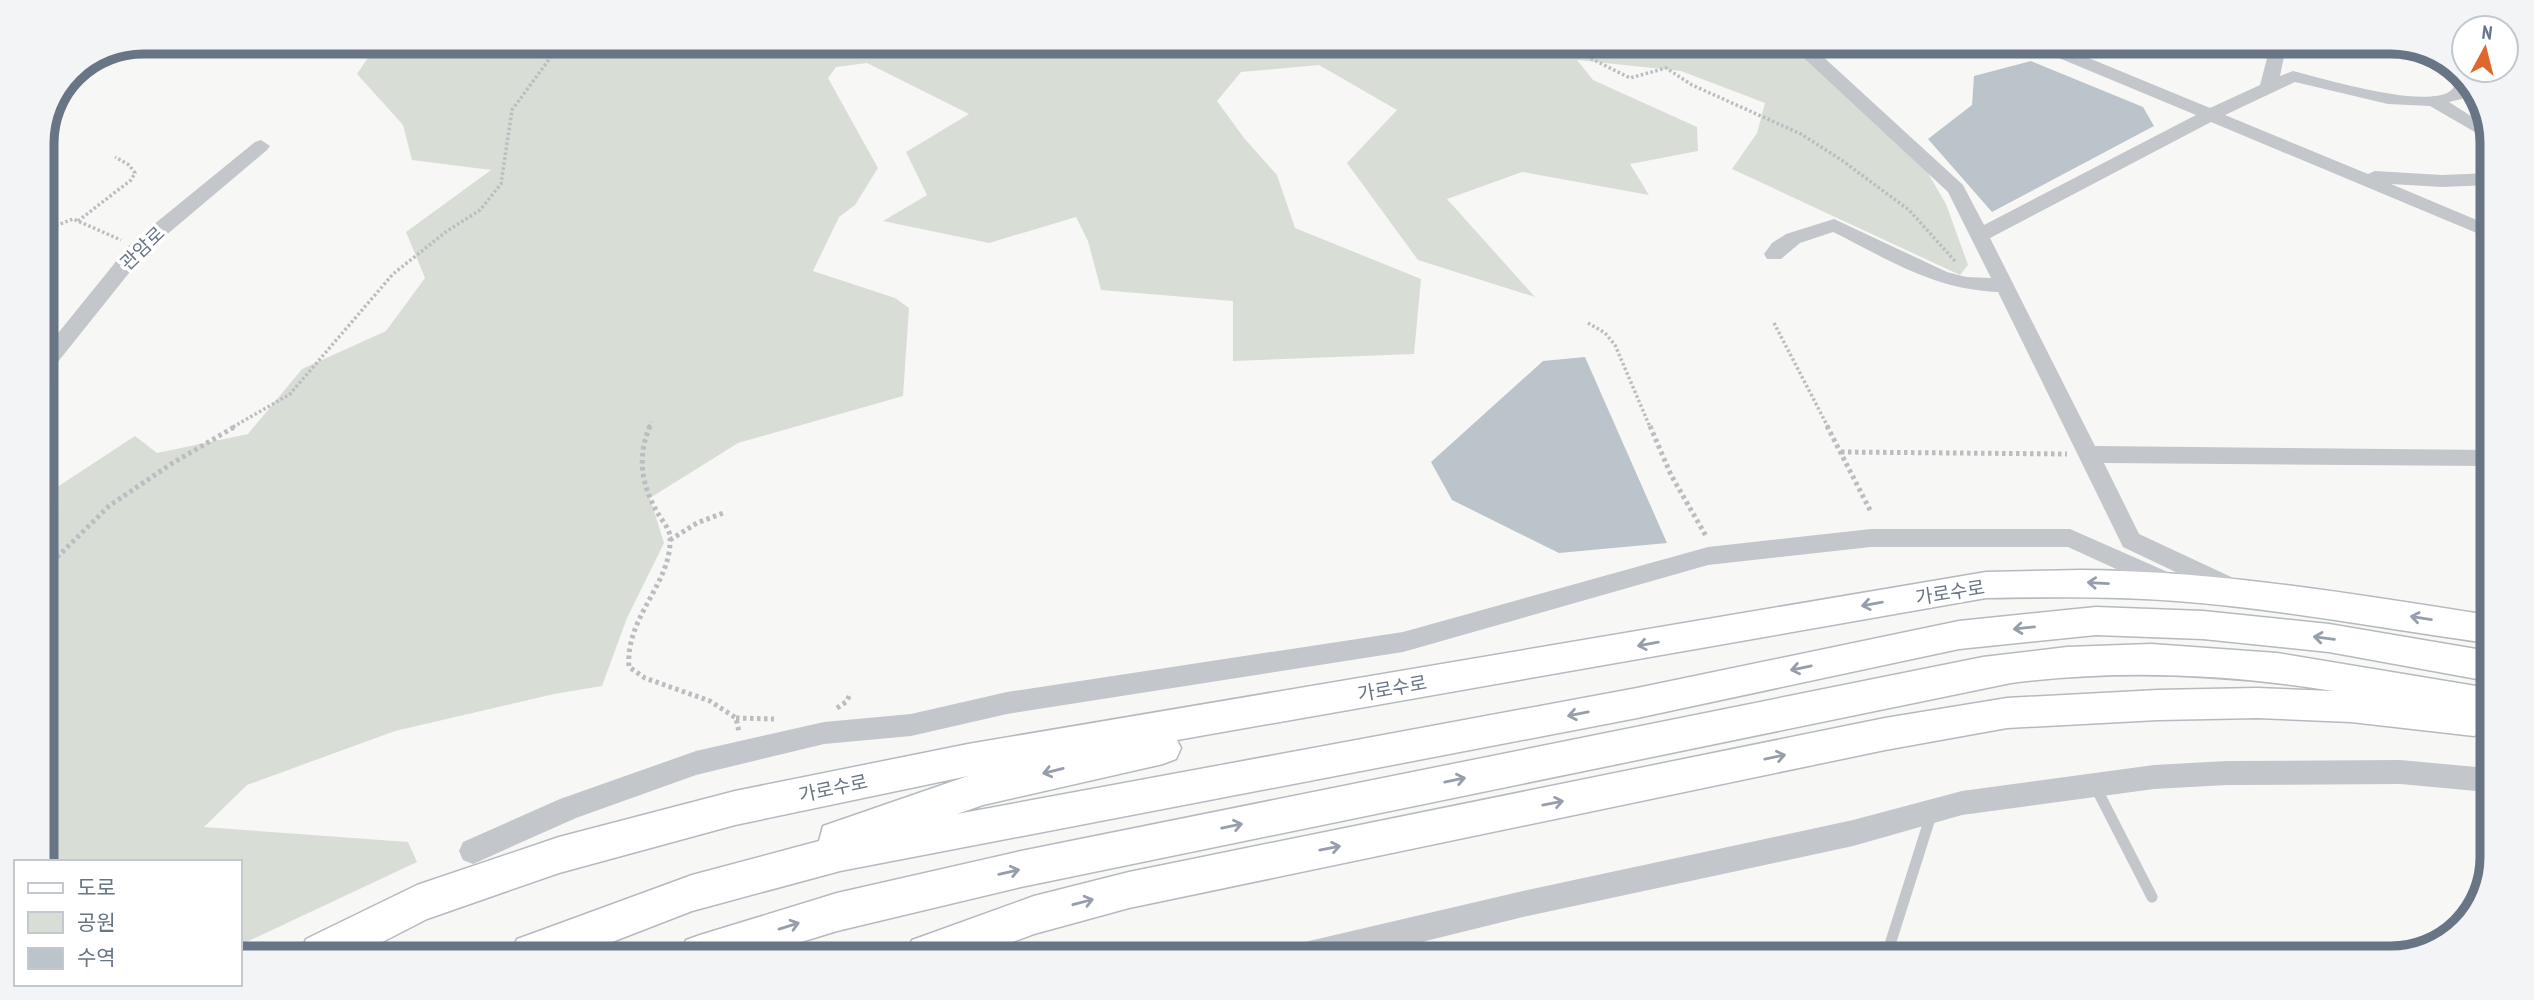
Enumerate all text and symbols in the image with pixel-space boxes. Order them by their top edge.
north arrow [2450,14,2520,84]
text: N [2481,20,2494,45]
street label: 관암로 [115,221,169,275]
street label: 가로수로 [1914,575,1986,609]
one-way arrow [2086,577,2109,590]
one-way arrow [1861,598,1884,611]
one-way arrow [2410,611,2433,624]
one-way arrow [2013,622,2036,635]
one-way arrow [2313,632,2336,645]
one-way arrow [1637,638,1660,651]
one-way arrow [1790,662,1813,676]
street label: 가로수로 [1355,670,1429,706]
one-way arrow [1567,708,1590,721]
one-way arrow [1763,749,1786,763]
one-way arrow [1042,765,1065,778]
street label: 가로수로 [796,769,870,807]
one-way arrow [1443,772,1466,786]
one-way arrow [1541,796,1564,810]
one-way arrow [1220,818,1243,832]
one-way arrow [1318,841,1341,855]
legend [14,860,242,986]
one-way arrow [998,865,1020,878]
text: 도로 [77,874,116,901]
one-way arrow [1072,895,1094,908]
text: 공원 [77,909,116,936]
one-way arrow [777,919,799,932]
text: 수역 [77,944,116,971]

